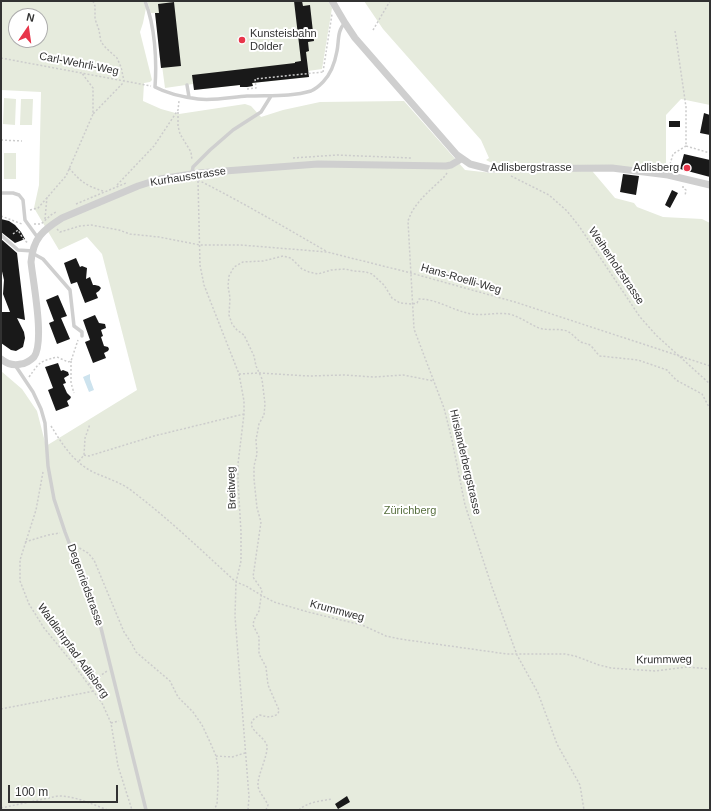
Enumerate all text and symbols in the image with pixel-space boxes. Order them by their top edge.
north arrow [8,8,48,48]
text: N [25,11,36,24]
place label: Kunsteisbahn Dolder [250,27,317,53]
marker: Kunsteisbahn Dolder [237,35,247,45]
street label: Carl-Wehrli-Weg [38,50,120,78]
street label: Adlisbergstrasse [490,161,572,175]
place label: Adlisberg [633,161,679,175]
marker: Adlisberg [682,163,692,173]
street label: Kurhausstrasse [149,165,227,189]
street label: Weiherholzstrasse [585,225,647,307]
street label: Hans-Roelli-Weg [419,261,503,297]
street label: Hirslanderbergstrasse [446,408,484,516]
street label: Breitweg [225,466,239,510]
park label: Zürichberg [384,504,436,518]
street label: Degenriedstrasse [64,542,106,628]
street label: Krummweg [308,597,366,625]
street label: Waldlehrpfad Adlisberg [34,601,112,701]
street label: Krummweg [636,653,692,667]
scale bar [10,777,120,803]
text: 100 m [15,785,48,799]

